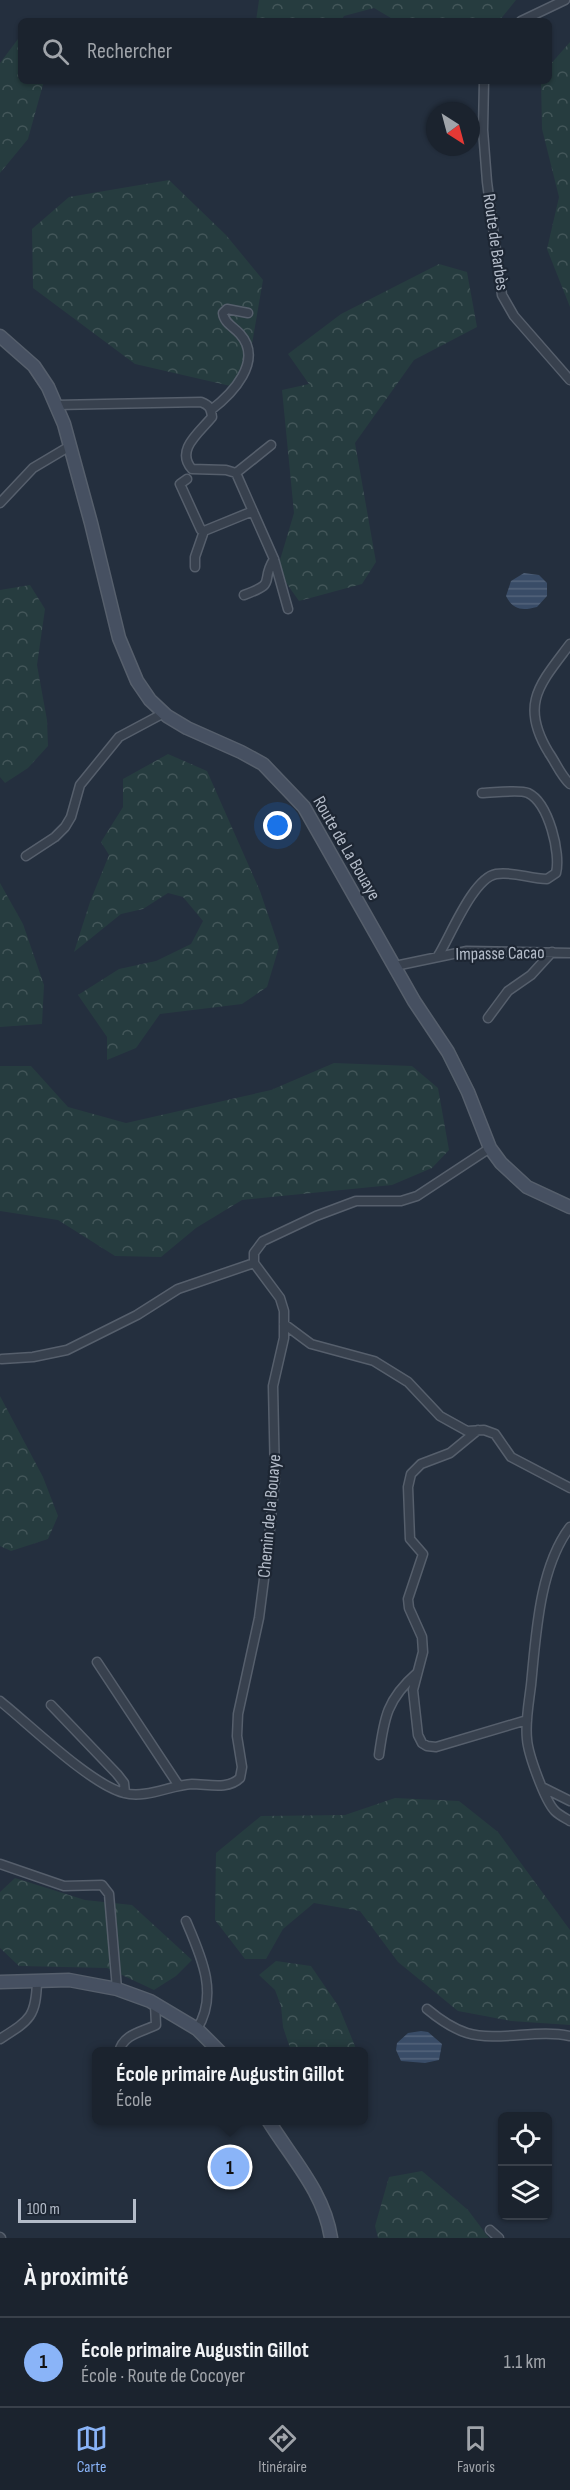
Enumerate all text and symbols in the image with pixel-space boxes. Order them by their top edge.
search box [18,18,552,84]
icon: search [39,35,72,68]
text: Rechercher [87,38,172,65]
north arrow [426,102,480,156]
street label: Route de Barbès [478,192,513,292]
street label: Route de La Bouaye [308,793,385,904]
your location [263,811,292,840]
street label: Impasse Cacao [455,942,545,965]
street label: Chemin de la Bouaye [254,1453,285,1579]
popup [92,2047,368,2125]
text: École primaire Augustin Gillot [116,2061,344,2088]
text: École [116,2088,152,2112]
map controls [498,2112,552,2220]
button: locate [498,2112,552,2166]
pin: 1 [210,2144,250,2190]
button: layers [498,2166,552,2220]
scale bar [18,2196,136,2224]
text: 100 m [27,2200,60,2219]
text: À proximité [24,2262,129,2293]
text: École primaire Augustin Gillot [81,2337,309,2364]
text: 1 [40,2350,47,2374]
text: 1.1 km [504,2350,546,2374]
text: École · Route de Cocoyer [81,2364,245,2388]
tab: Carte [75,2422,108,2477]
tab: Itinéraire [258,2422,307,2477]
tab: Favoris [457,2422,495,2477]

